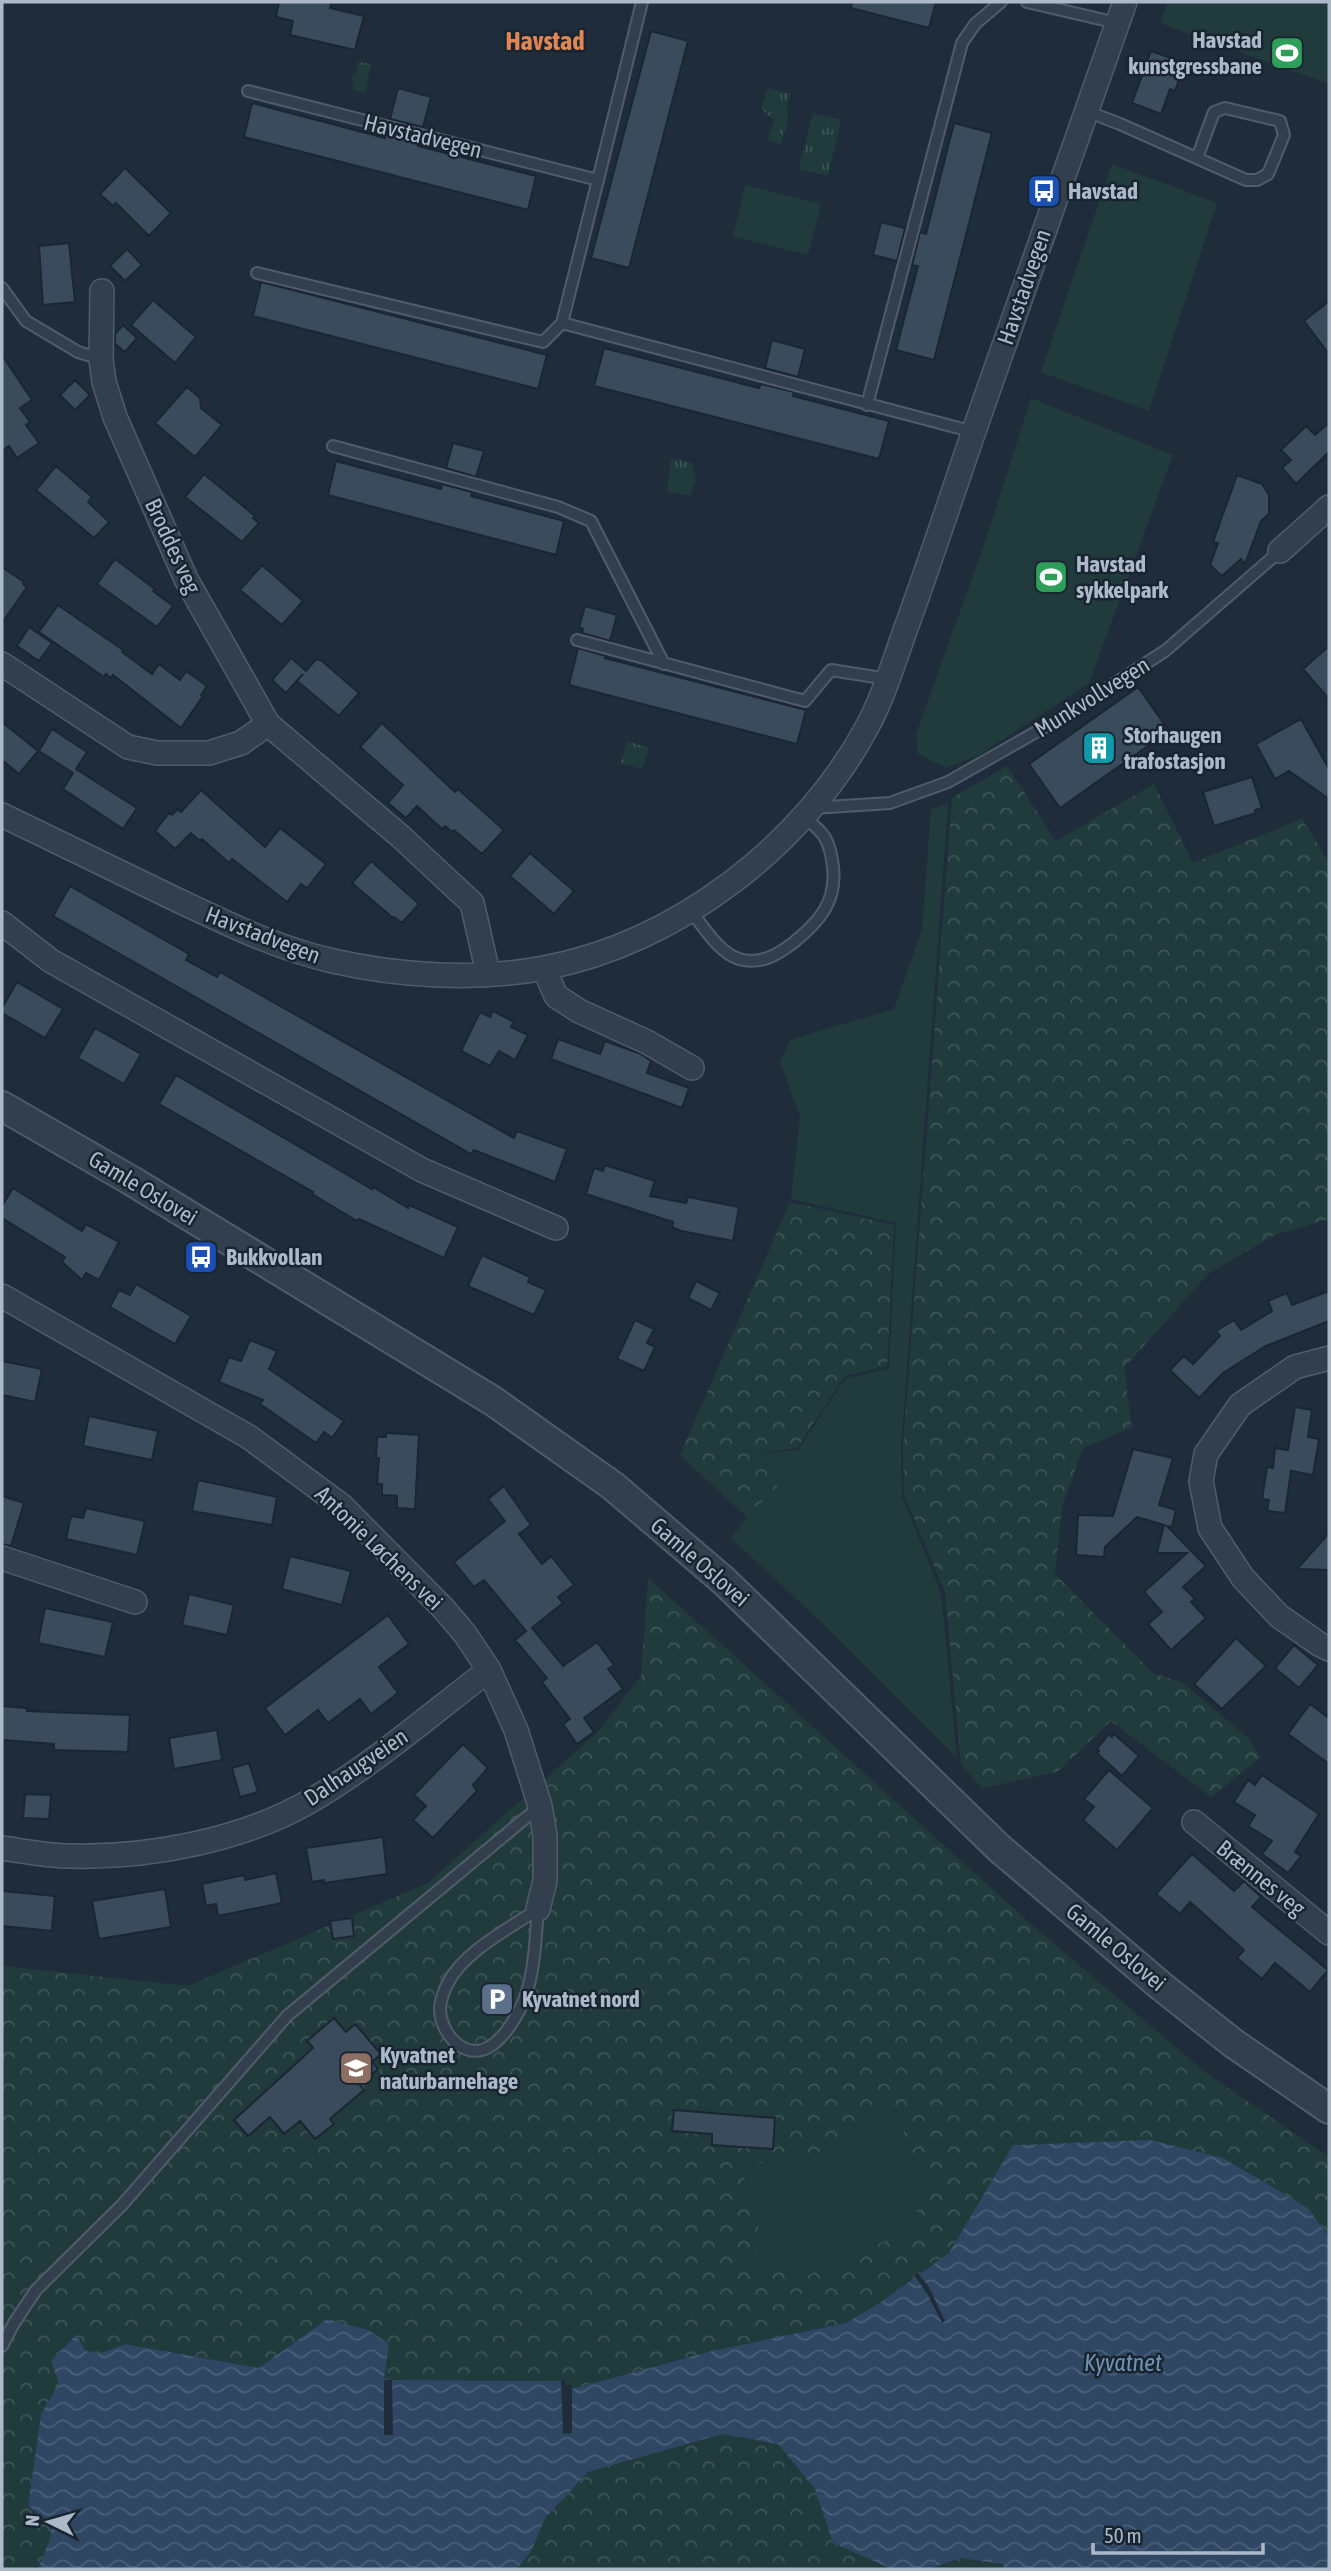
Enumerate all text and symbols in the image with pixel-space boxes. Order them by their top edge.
district label: Havstad [506,26,585,56]
place label: Havstad kunstgressbane [1128,27,1262,79]
sports icon: Havstad kunstgressbane [1268,34,1306,72]
street label: Havstadvegen [361,109,485,163]
bus stop icon: Havstad [1025,172,1063,210]
place label: Havstad [1068,178,1138,204]
street label: Havstadvegen [992,226,1056,348]
street label: Broddes veg [140,494,206,598]
place label: Havstad sykkelpark [1076,551,1169,603]
sports icon: Havstad sykkelpark [1032,558,1070,596]
street label: Munkvollvegen [1030,651,1154,743]
place label: Storhaugen trafostasjon [1123,722,1226,774]
building icon: Storhaugen trafostasjon [1080,729,1118,767]
street label: Havstadvegen [202,901,324,969]
street label: Gamle Oslovei [84,1145,202,1231]
bus stop icon: Bukkvollan [182,1238,220,1276]
place label: Bukkvollan [226,1244,322,1270]
street label: Antonie Løchens vei [310,1481,448,1615]
street label: Gamle Oslovei [645,1512,755,1612]
street label: Dalhaugveien [299,1723,413,1811]
street label: Brænnes veg [1212,1835,1310,1921]
street label: Gamle Oslovei [1061,1898,1171,1996]
parking icon: Kyvatnet nord [478,1980,516,2018]
place label: Kyvatnet nord [522,1986,640,2012]
place label: Kyvatnet naturbarnehage [380,2042,518,2094]
school or university icon: Kyvatnet naturbarnehage [337,2049,375,2087]
water label: Kyvatnet [1084,2349,1162,2376]
north arrow [14,2487,84,2557]
scale bar [1093,2512,1263,2556]
text: N [21,2514,44,2527]
text: 50 m [1104,2523,1142,2547]

